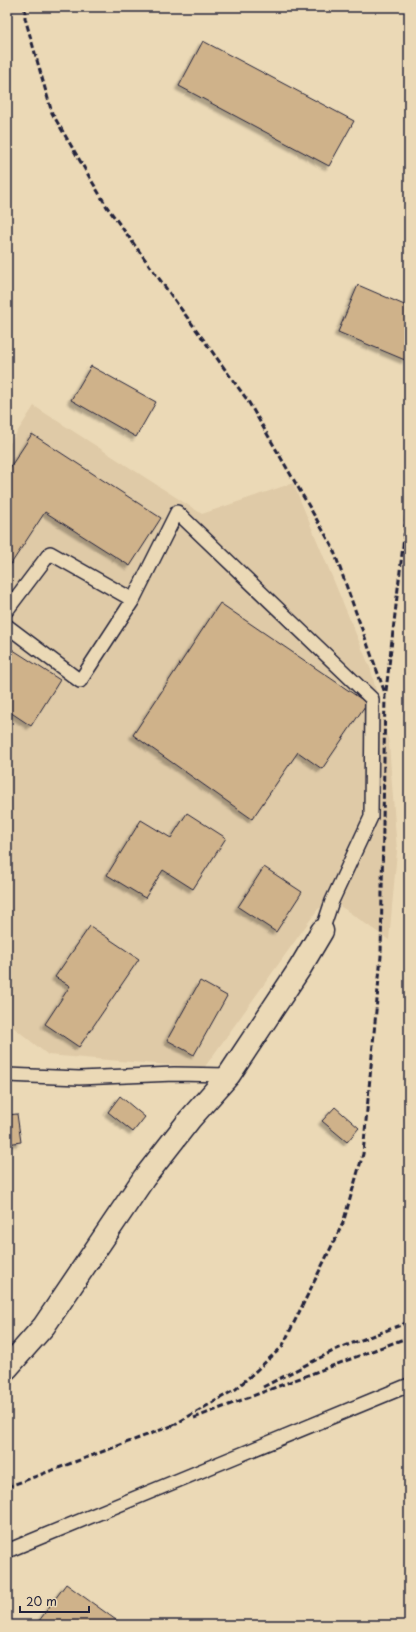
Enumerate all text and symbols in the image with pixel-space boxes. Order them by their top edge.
scale bar [20,1588,89,1614]
text: 20 m [26,1592,57,1610]

